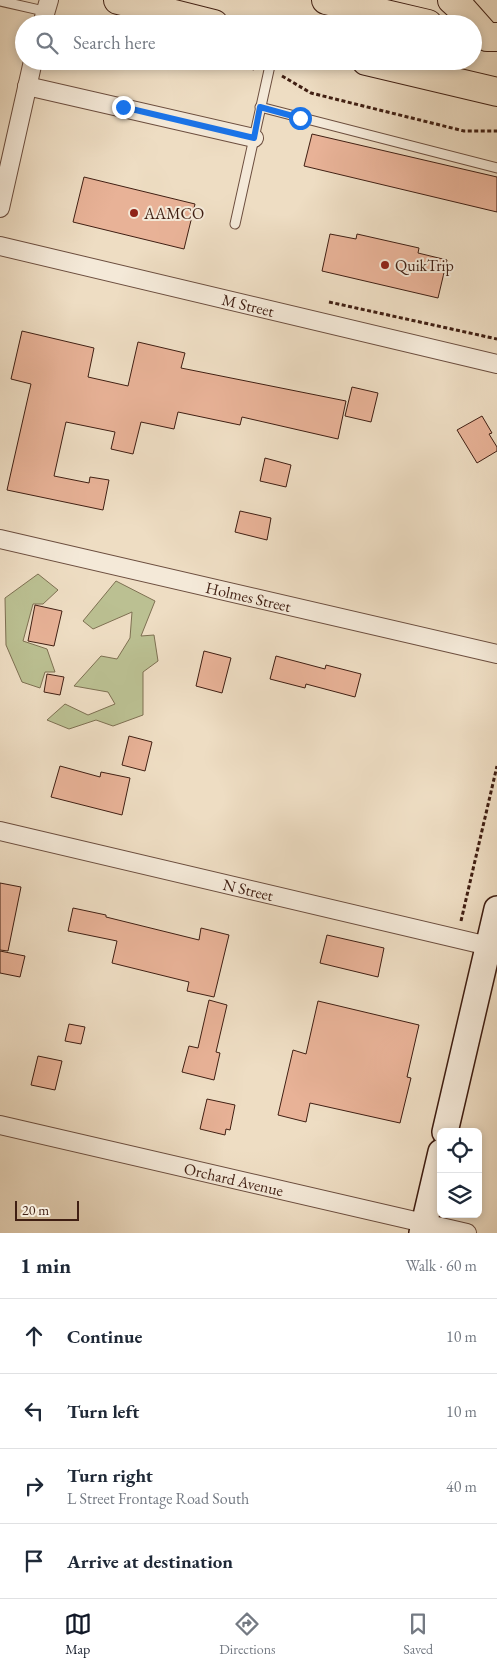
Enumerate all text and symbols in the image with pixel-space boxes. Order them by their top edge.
search box [15,15,482,70]
icon: search [33,29,61,57]
text: Search here [73,30,155,55]
route end [112,96,135,119]
route start [289,107,312,130]
place label: AAMCO [143,203,204,224]
marker: AAMCO [128,207,140,219]
place label: QuikTrip [395,255,454,276]
marker: QuikTrip [379,259,391,271]
street label: M Street [220,289,276,321]
street label: Holmes Street [204,576,293,616]
street label: N Street [221,873,275,906]
map controls [437,1128,482,1218]
button: locate [437,1128,482,1173]
street label: Orchard Avenue [182,1157,286,1201]
button: layers [437,1173,482,1218]
scale bar [15,1198,79,1221]
text: 20 m [22,1201,49,1219]
text: 1 min [20,1252,71,1279]
text: Walk · 60 m [406,1255,477,1276]
icon: ahead [20,1322,48,1350]
text: Continue [67,1324,142,1349]
text: 10 m [446,1326,477,1347]
icon: left [20,1397,48,1425]
text: Turn left [67,1399,139,1424]
text: 10 m [446,1401,477,1422]
text: Turn right [67,1463,153,1488]
icon: right [20,1472,48,1500]
text: 40 m [446,1476,477,1497]
text: L Street Frontage Road South [67,1488,249,1509]
icon: arrive [20,1547,48,1575]
text: Arrive at destination [67,1549,233,1574]
tab: Map [64,1610,92,1658]
tab: Directions [219,1610,276,1658]
tab: Saved [403,1610,433,1658]

